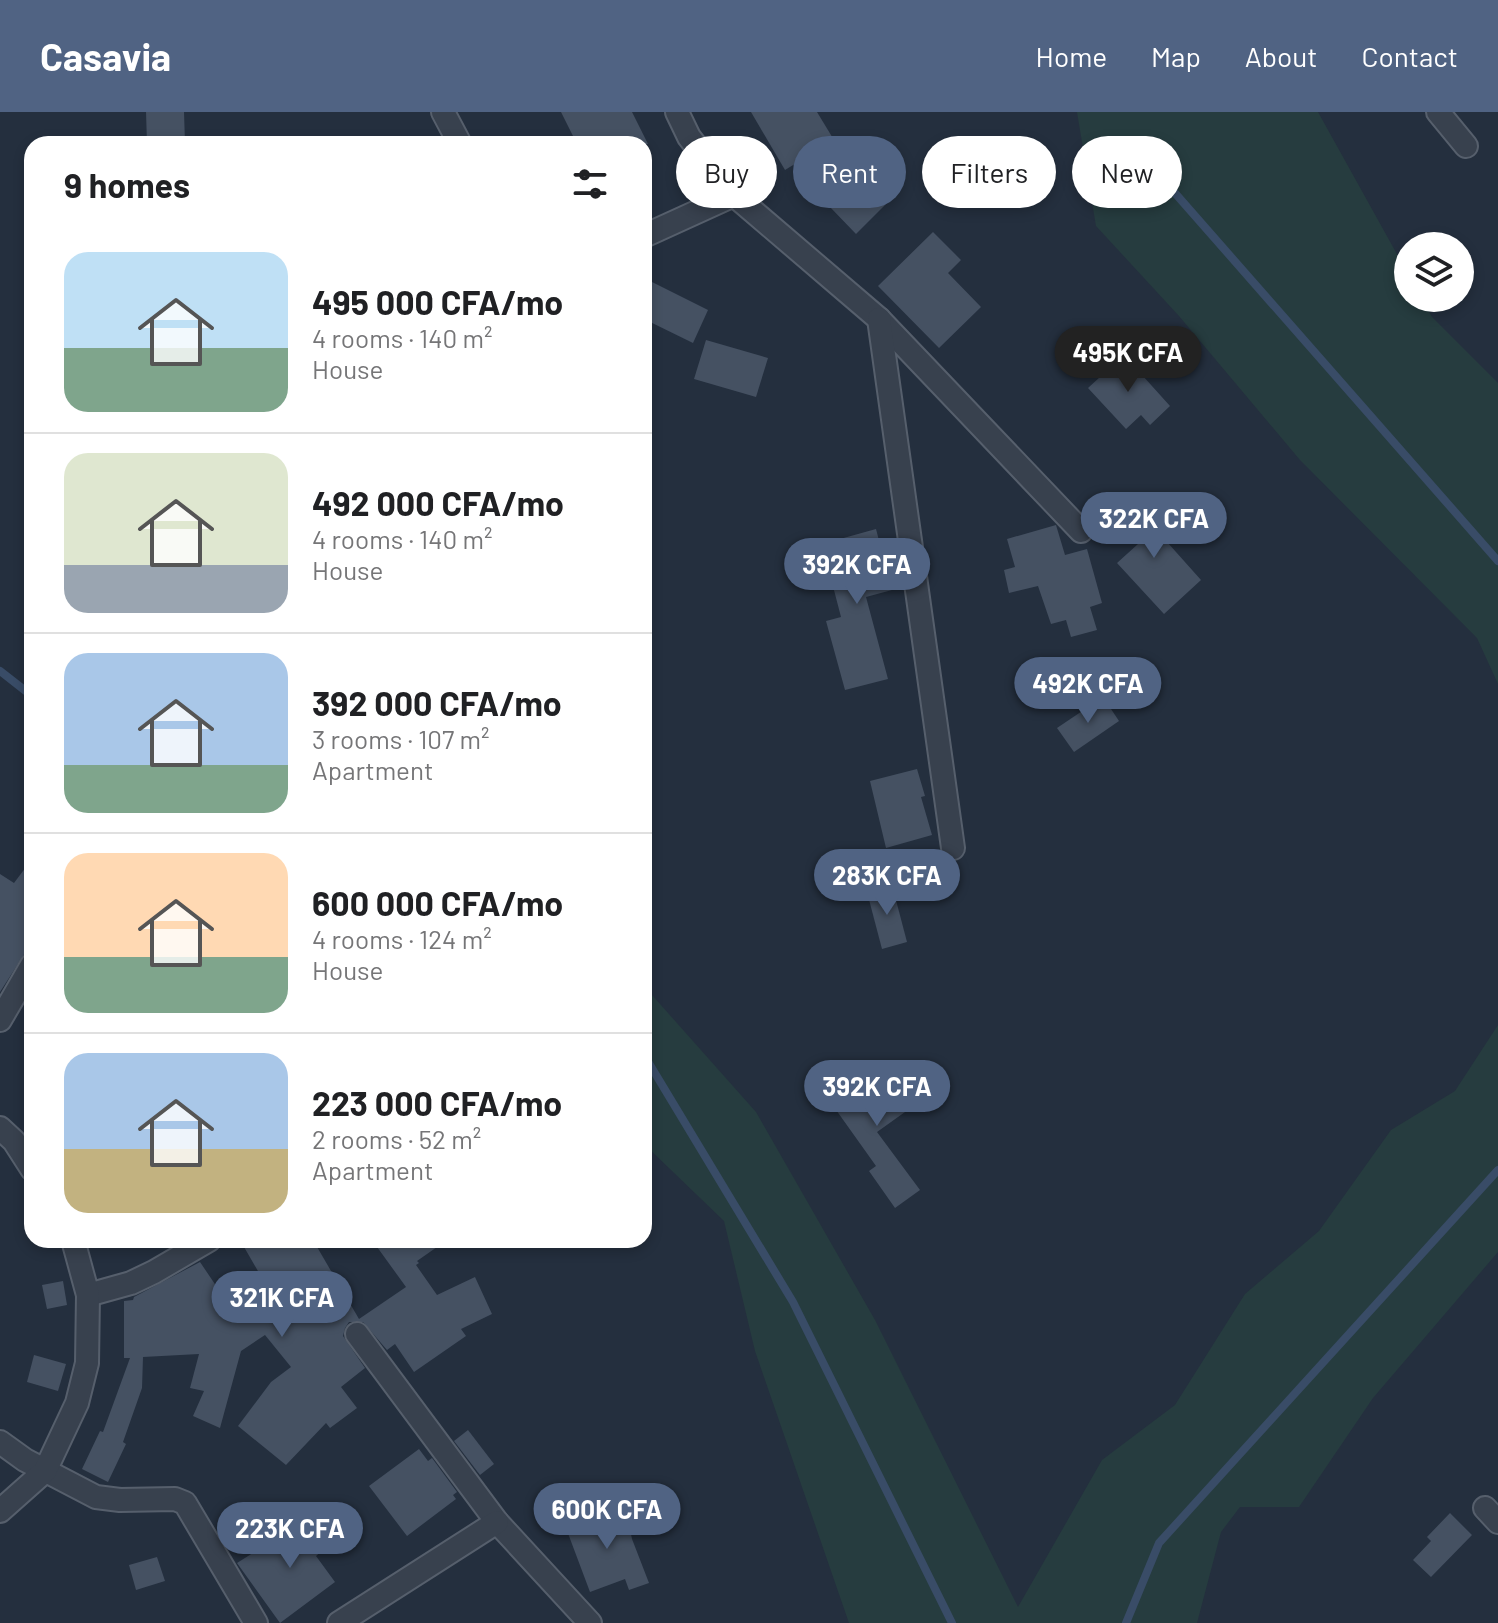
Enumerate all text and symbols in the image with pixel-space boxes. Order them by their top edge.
text: Casavia [40,33,171,79]
text: Home [1036,39,1107,73]
text: Map [1151,39,1201,73]
text: About [1245,39,1317,73]
text: Contact [1361,39,1458,73]
chip: Buy [676,136,777,208]
chip: Rent [793,136,906,208]
chip: Filters [922,136,1056,208]
chip: New [1072,136,1182,208]
icon: filters [568,162,612,206]
text: 9 homes [64,164,190,205]
map controls [1394,232,1474,312]
button: layers [1394,232,1474,312]
text: 495 000 CFA/mo [312,281,563,322]
icon: home [128,284,224,380]
text: 4 rooms · 140 m² [312,322,492,353]
pin: 495K CFA [1045,326,1211,394]
text: 495K CFA [1073,336,1183,367]
text: House [312,353,383,384]
text: 492 000 CFA/mo [312,482,564,523]
icon: home [128,485,224,581]
pin: 322K CFA [1071,492,1237,560]
text: 322K CFA [1099,502,1209,533]
text: 4 rooms · 140 m² [312,523,492,554]
pin: 392K CFA [774,538,940,606]
text: 392K CFA [802,548,912,579]
text: House [312,554,383,585]
pin: 492K CFA [1005,657,1171,725]
text: 492K CFA [1032,667,1144,698]
text: 392 000 CFA/mo [312,682,562,723]
icon: home [128,685,224,781]
text: 3 rooms · 107 m² [312,723,489,754]
text: Apartment [312,754,433,785]
pin: 283K CFA [804,849,970,917]
text: 283K CFA [832,859,942,890]
text: 600 000 CFA/mo [312,882,563,923]
icon: home [128,885,224,981]
text: 4 rooms · 124 m² [312,923,492,954]
text: House [312,954,383,985]
pin: 392K CFA [794,1060,960,1128]
text: 392K CFA [822,1070,932,1101]
text: 223 000 CFA/mo [312,1082,562,1123]
icon: home [128,1085,224,1181]
text: 2 rooms · 52 m² [312,1123,481,1154]
text: Apartment [312,1154,433,1185]
pin: 321K CFA [199,1271,365,1339]
text: 321K CFA [230,1281,334,1312]
pin: 600K CFA [524,1483,690,1551]
text: 600K CFA [552,1493,662,1524]
pin: 223K CFA [207,1502,373,1570]
text: 223K CFA [235,1512,345,1543]

